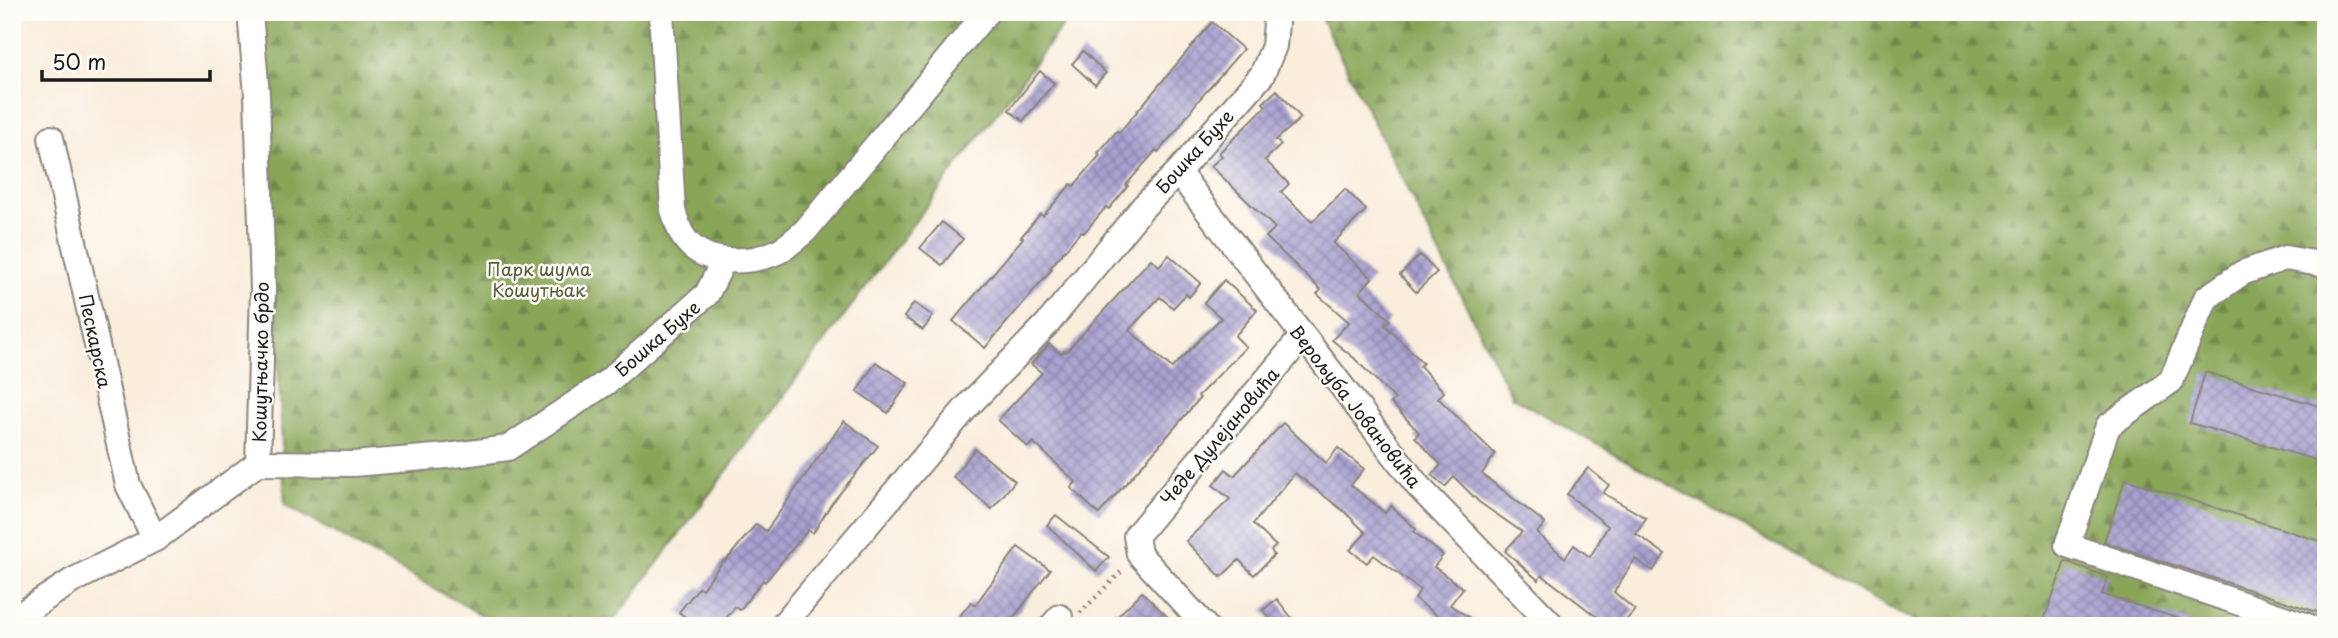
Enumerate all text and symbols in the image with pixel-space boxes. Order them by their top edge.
scale bar [42,38,210,82]
text: 50 m [52,45,106,77]
street label: Бошка Бухе [1149,103,1239,199]
park label: Парк шума Кошутњак [487,255,591,303]
street label: Кошутњачко брдо [245,281,275,443]
street label: Пескарска [73,292,119,391]
street label: Бошка Бухе [609,293,706,383]
street label: Верољуба Јовановића [1284,319,1429,494]
street label: Чеде Дулејановића [1153,361,1285,511]

